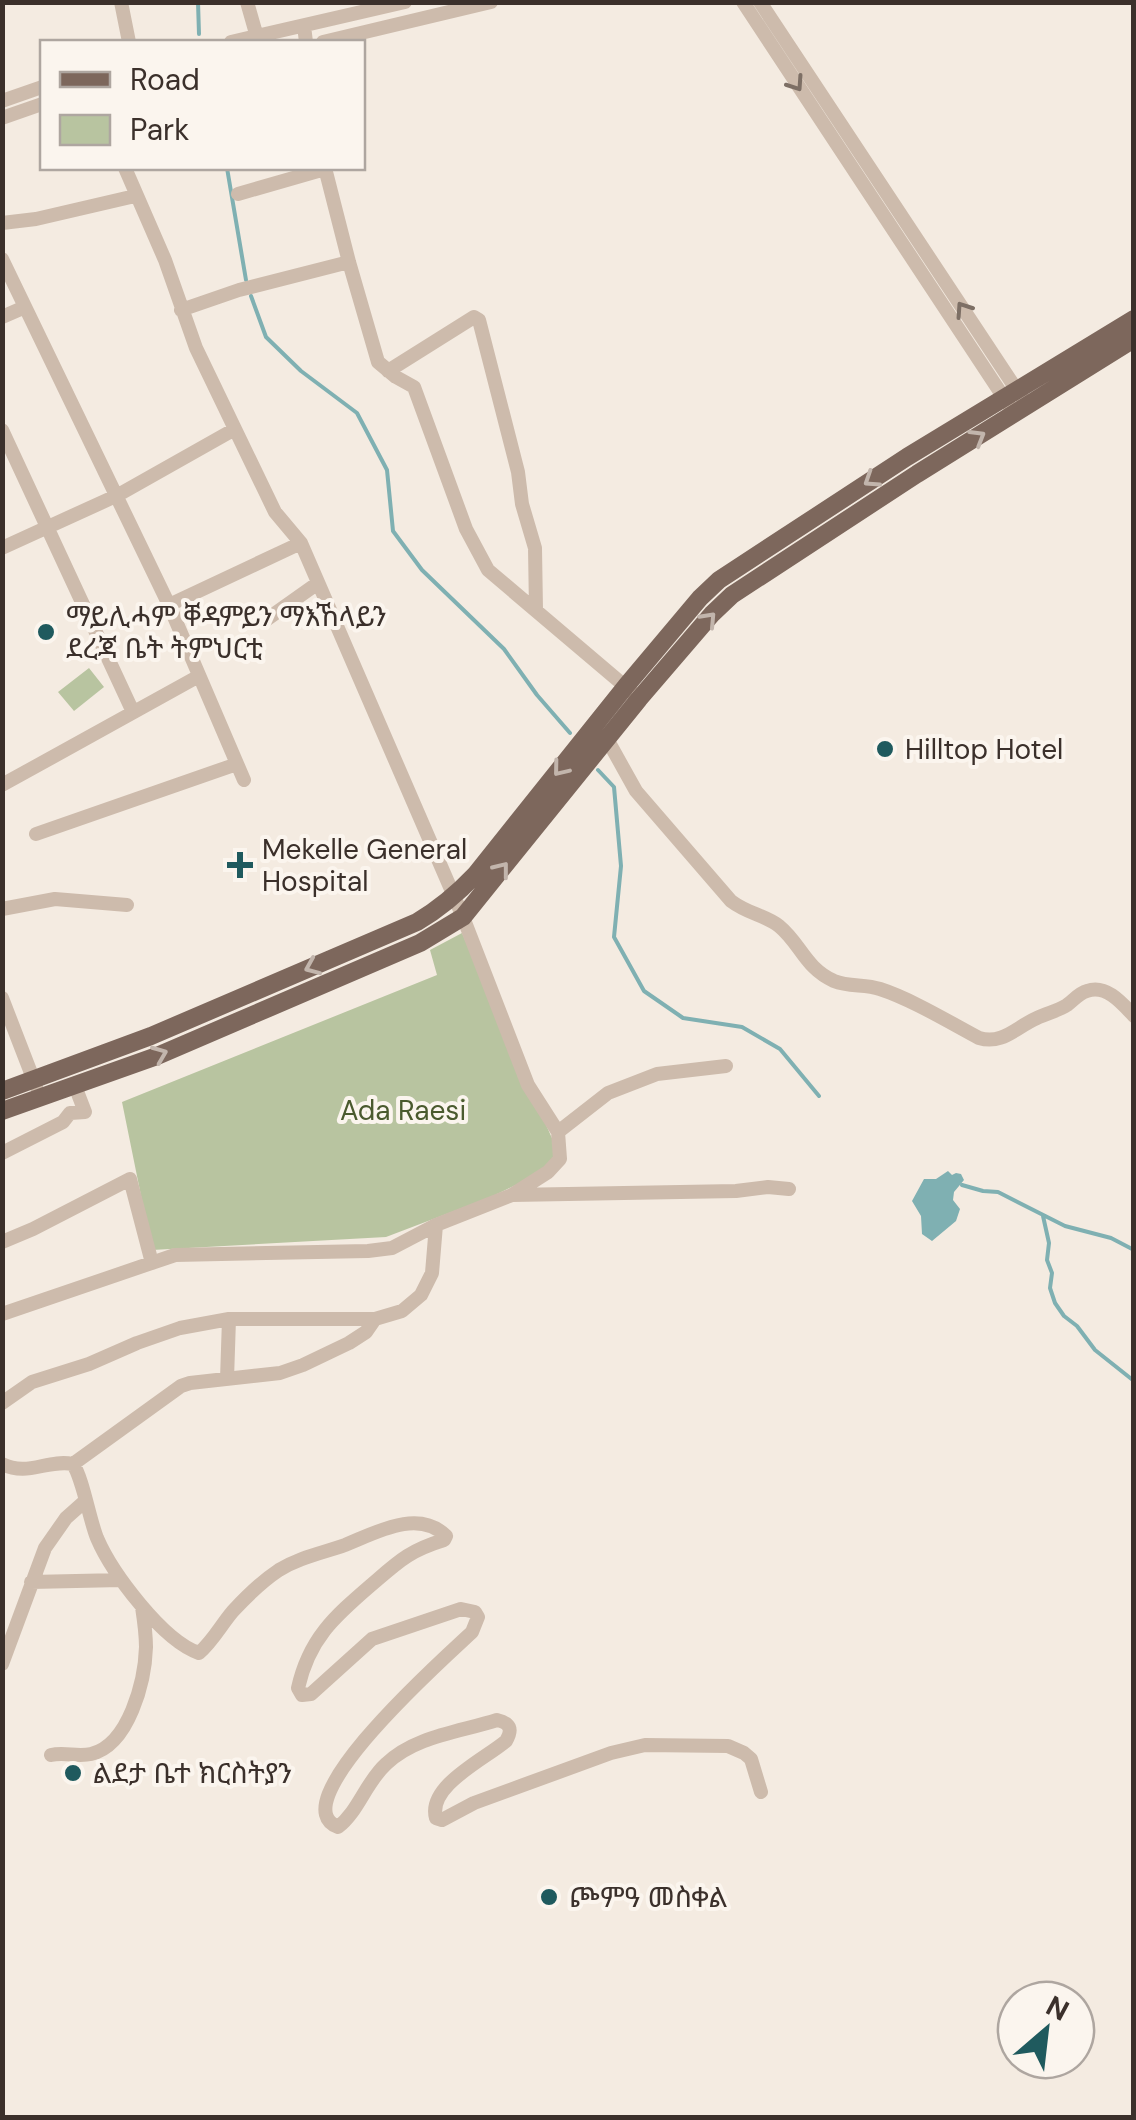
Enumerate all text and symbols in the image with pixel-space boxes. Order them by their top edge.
legend [40,40,365,170]
text: Road [130,60,200,99]
one-way arrow [784,73,802,92]
text: Park [130,110,189,149]
one-way arrow [957,302,976,320]
one-way arrow [967,430,985,449]
one-way arrow [864,467,882,486]
place label: ማይሊሓም ቐዳምይን ማእኸላይን ደረጃ ቤት ትምህርቲ [66,598,386,667]
one-way arrow [697,612,715,630]
marker: ማይሊሓም ቐዳምይን ማእኸላይን ደረጃ ቤት ትምህርቲ [35,621,57,643]
place label: Hilltop Hotel [905,731,1063,768]
marker: Hilltop Hotel [874,738,896,760]
one-way arrow [554,758,572,776]
place label: Mekelle General Hospital [262,831,467,900]
marker: Mekelle General Hospital [227,852,253,878]
one-way arrow [491,862,508,880]
one-way arrow [304,955,322,975]
one-way arrow [150,1046,168,1066]
park label: Ada Raesi [340,1092,466,1129]
place label: ልደታ ቤተ ክርስትያን [93,1755,292,1792]
marker: ልደታ ቤተ ክርስትያን [62,1762,84,1784]
place label: ጮምዓ መስቀል [569,1879,728,1916]
marker: ጮምዓ መስቀል [538,1886,560,1908]
north arrow [996,1980,1096,2080]
text: N [1040,1987,1075,2029]

